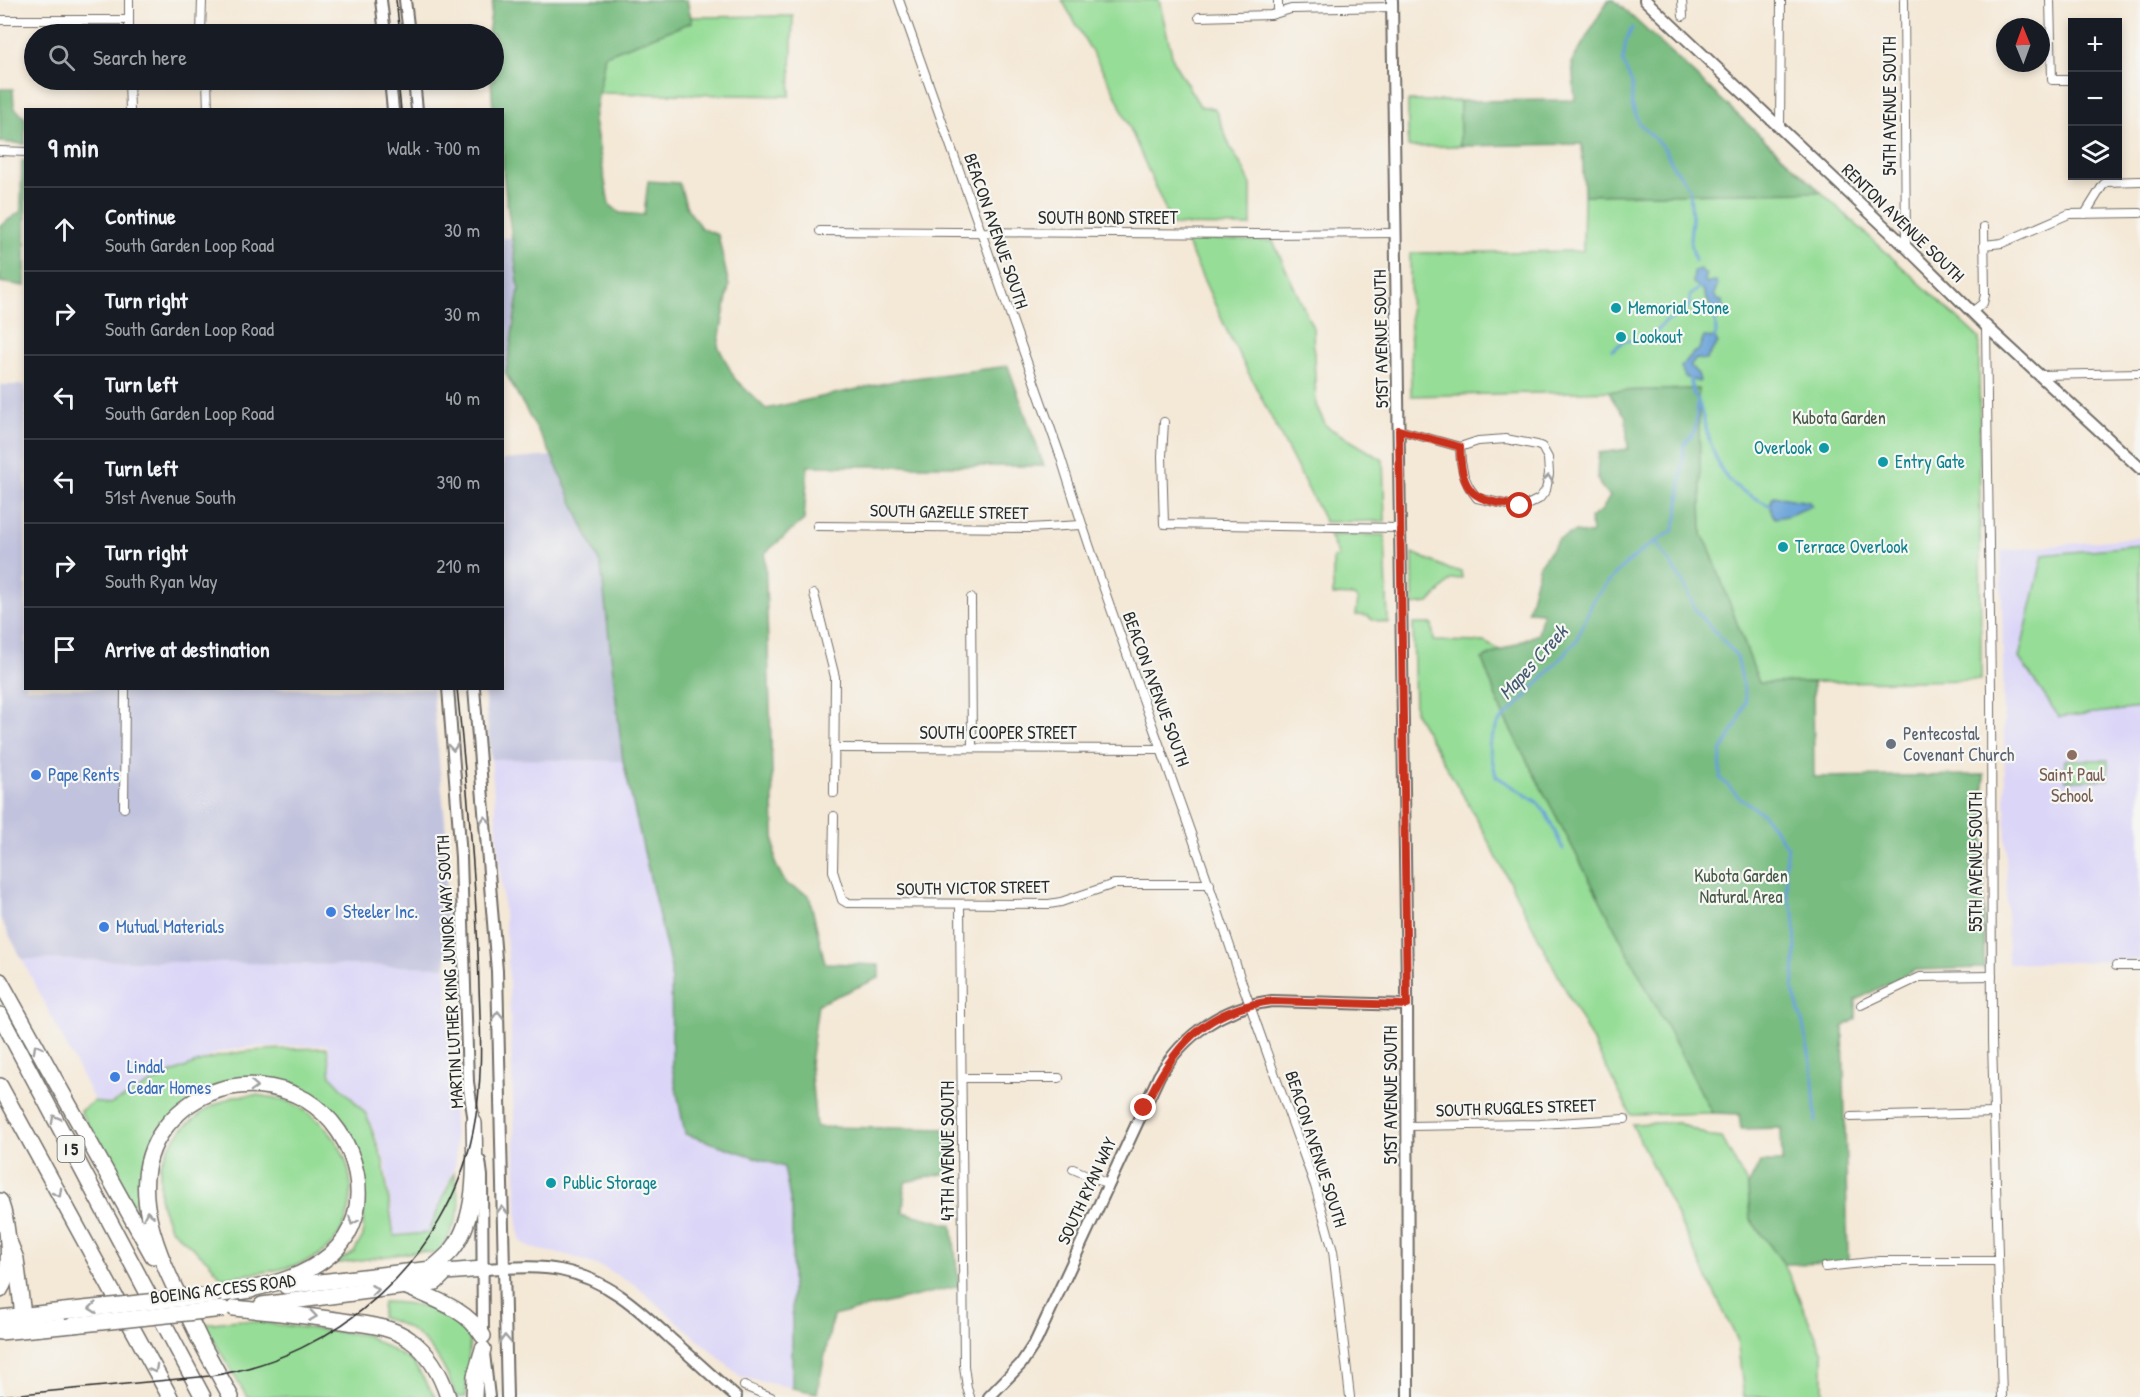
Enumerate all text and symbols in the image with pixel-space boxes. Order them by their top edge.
north arrow [1996,18,2050,72]
map controls [2068,18,2122,180]
button: + [2068,18,2122,72]
search box [24,24,504,90]
street label: 54TH AVENUE SOUTH [1877,37,1902,175]
icon: search [45,41,78,74]
text: Search here [93,42,187,72]
button: − [2068,72,2122,126]
button: layers [2068,126,2122,180]
text: 9 min [48,130,99,165]
text: Walk · 700 m [387,134,480,161]
street label: BEACON AVENUE SOUTH [958,150,1035,312]
street label: RENTON AVENUE SOUTH [1837,158,1970,288]
text: Continue [105,201,176,231]
street label: SOUTH BOND STREET [1038,205,1178,230]
icon: ahead [48,213,81,246]
text: 30 m [444,216,480,243]
text: South Garden Loop Road [105,231,274,258]
street label: 51ST AVENUE SOUTH [1367,270,1394,408]
text: Turn right [105,285,188,315]
place label: Memorial Stone [1628,295,1729,320]
icon: right [48,297,81,330]
text: 30 m [444,300,480,327]
marker: Memorial Stone [1609,301,1623,315]
text: South Garden Loop Road [105,315,274,342]
place label: Lookout [1633,324,1683,349]
marker: Lookout [1614,330,1628,344]
text: Turn left [105,369,178,399]
icon: left [48,381,81,414]
text: 40 m [445,384,480,411]
text: South Garden Loop Road [105,399,274,426]
park label: Kubota Garden [1792,405,1886,430]
place label: Overlook [1754,435,1813,460]
marker: Overlook [1817,441,1831,455]
place label: Entry Gate [1895,449,1965,474]
text: Turn left [105,453,178,483]
marker: Entry Gate [1876,455,1890,469]
icon: left [48,465,81,498]
text: 390 m [437,468,480,495]
one-way arrow [1541,474,1553,483]
text: 51st Avenue South [105,483,236,510]
route start [1506,492,1532,518]
street label: SOUTH GAZELLE STREET [870,498,1029,525]
place label: Terrace Overlook [1795,534,1908,559]
text: Turn right [105,537,188,567]
marker: Terrace Overlook [1776,540,1790,554]
icon: right [48,549,81,582]
text: 210 m [436,552,480,579]
text: South Ryan Way [105,567,218,594]
street label: BEACON AVENUE SOUTH [1117,608,1196,770]
water label: Mapes Creek [1492,617,1575,705]
icon: arrive [48,633,81,666]
text: Arrive at destination [105,634,270,664]
street label: SOUTH COOPER STREET [919,720,1077,745]
place label: Pentecostal Covenant Church [1903,721,2015,767]
marker: Pentecostal Covenant Church [1884,737,1898,751]
one-way arrow [446,742,459,751]
marker: Saint Paul School [2065,748,2079,762]
place label: Pape Rents [48,762,119,787]
place label: Saint Paul School [2039,762,2105,808]
marker: Pape Rents [29,768,43,782]
street label: 55TH AVENUE SOUTH [1963,792,1988,932]
one-way arrow [479,816,492,825]
street label: MARTIN LUTHER KING JUNIOR WAY SOUTH [430,835,469,1109]
park label: Kubota Garden Natural Area [1694,863,1788,909]
street label: SOUTH VICTOR STREET [896,874,1050,901]
place label: Steeler Inc. [343,899,418,924]
marker: Steeler Inc. [324,905,338,919]
place label: Mutual Materials [116,914,224,939]
marker: Mutual Materials [97,920,111,934]
one-way arrow [492,1010,504,1019]
street label: 51ST AVENUE SOUTH [1378,1026,1403,1164]
one-way arrow [33,1043,44,1054]
place label: Lindal Cedar Homes [127,1054,211,1100]
street label: BEACON AVENUE SOUTH [1279,1068,1354,1230]
marker: Lindal Cedar Homes [108,1070,122,1084]
one-way arrow [249,1079,258,1092]
street label: 47TH AVENUE SOUTH [935,1081,960,1221]
street label: SOUTH RUGGLES STREET [1435,1092,1597,1123]
route end [1130,1094,1156,1120]
one-way arrow [51,1115,62,1125]
street label: SOUTH RYAN WAY [1051,1133,1122,1248]
road number: I 5 [58,1136,84,1162]
place label: Public Storage [563,1170,657,1195]
marker: Public Storage [544,1176,558,1190]
one-way arrow [51,1187,62,1197]
one-way arrow [496,1205,509,1214]
one-way arrow [143,1211,156,1221]
one-way arrow [348,1214,360,1225]
street label: BOEING ACCESS ROAD [149,1267,298,1310]
one-way arrow [371,1284,380,1297]
one-way arrow [89,1301,98,1313]
one-way arrow [309,1310,318,1322]
one-way arrow [498,1334,511,1343]
one-way arrow [147,1362,158,1373]

